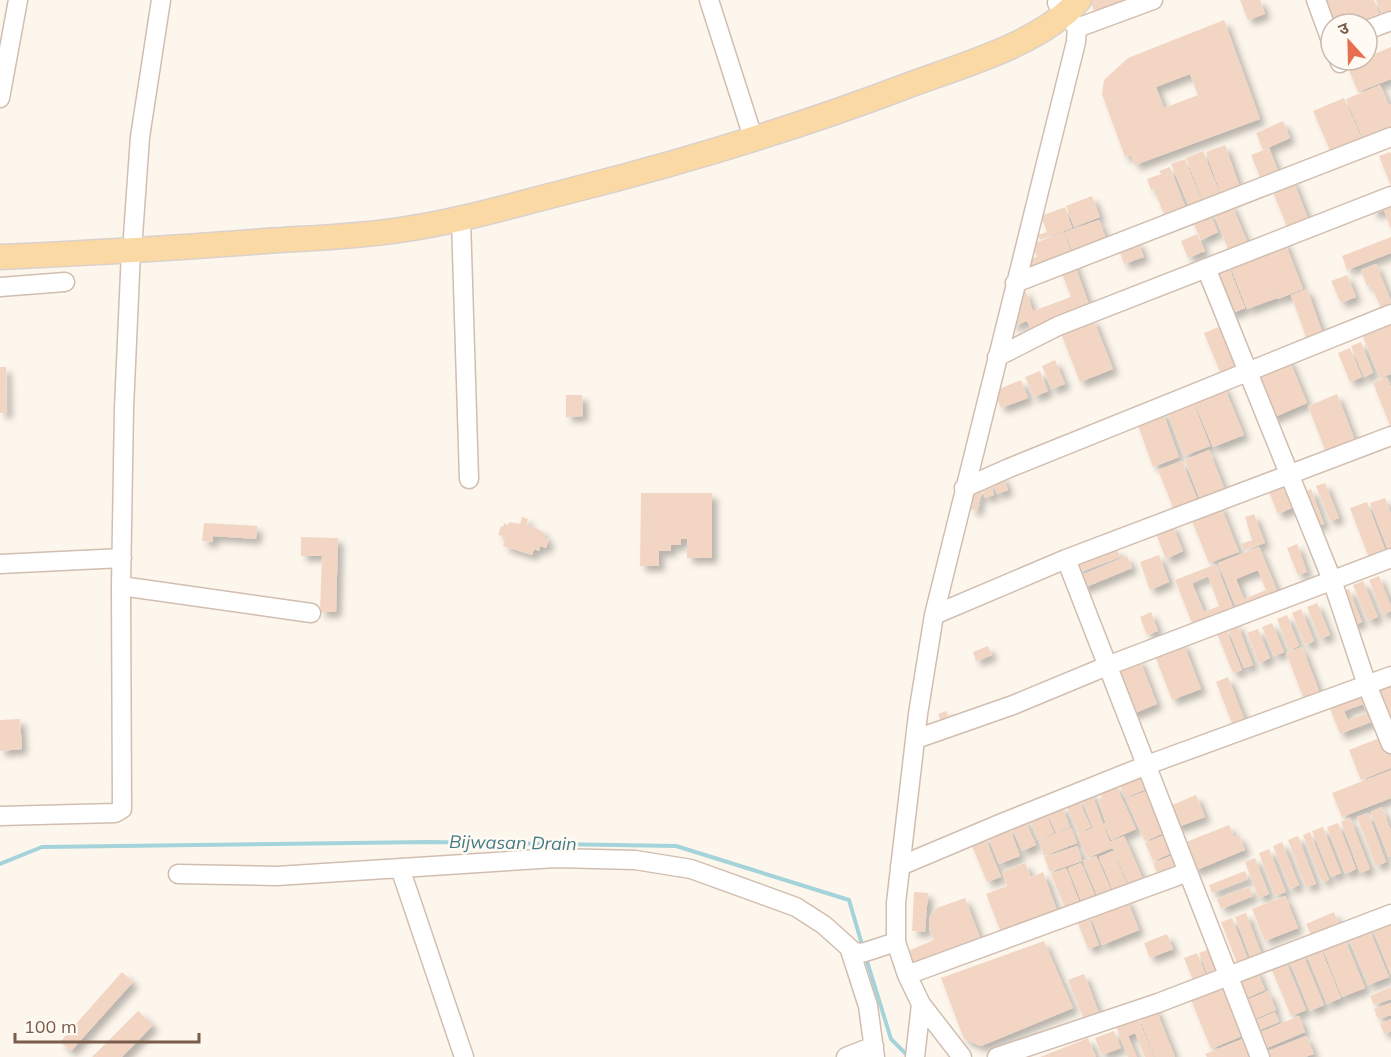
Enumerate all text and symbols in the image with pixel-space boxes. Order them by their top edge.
north arrow [1319,12,1379,72]
text: उ [1335,17,1352,39]
water label: Bijwasan Drain [449,830,577,855]
scale bar [15,1006,200,1044]
text: 100 m [24,1015,77,1038]

